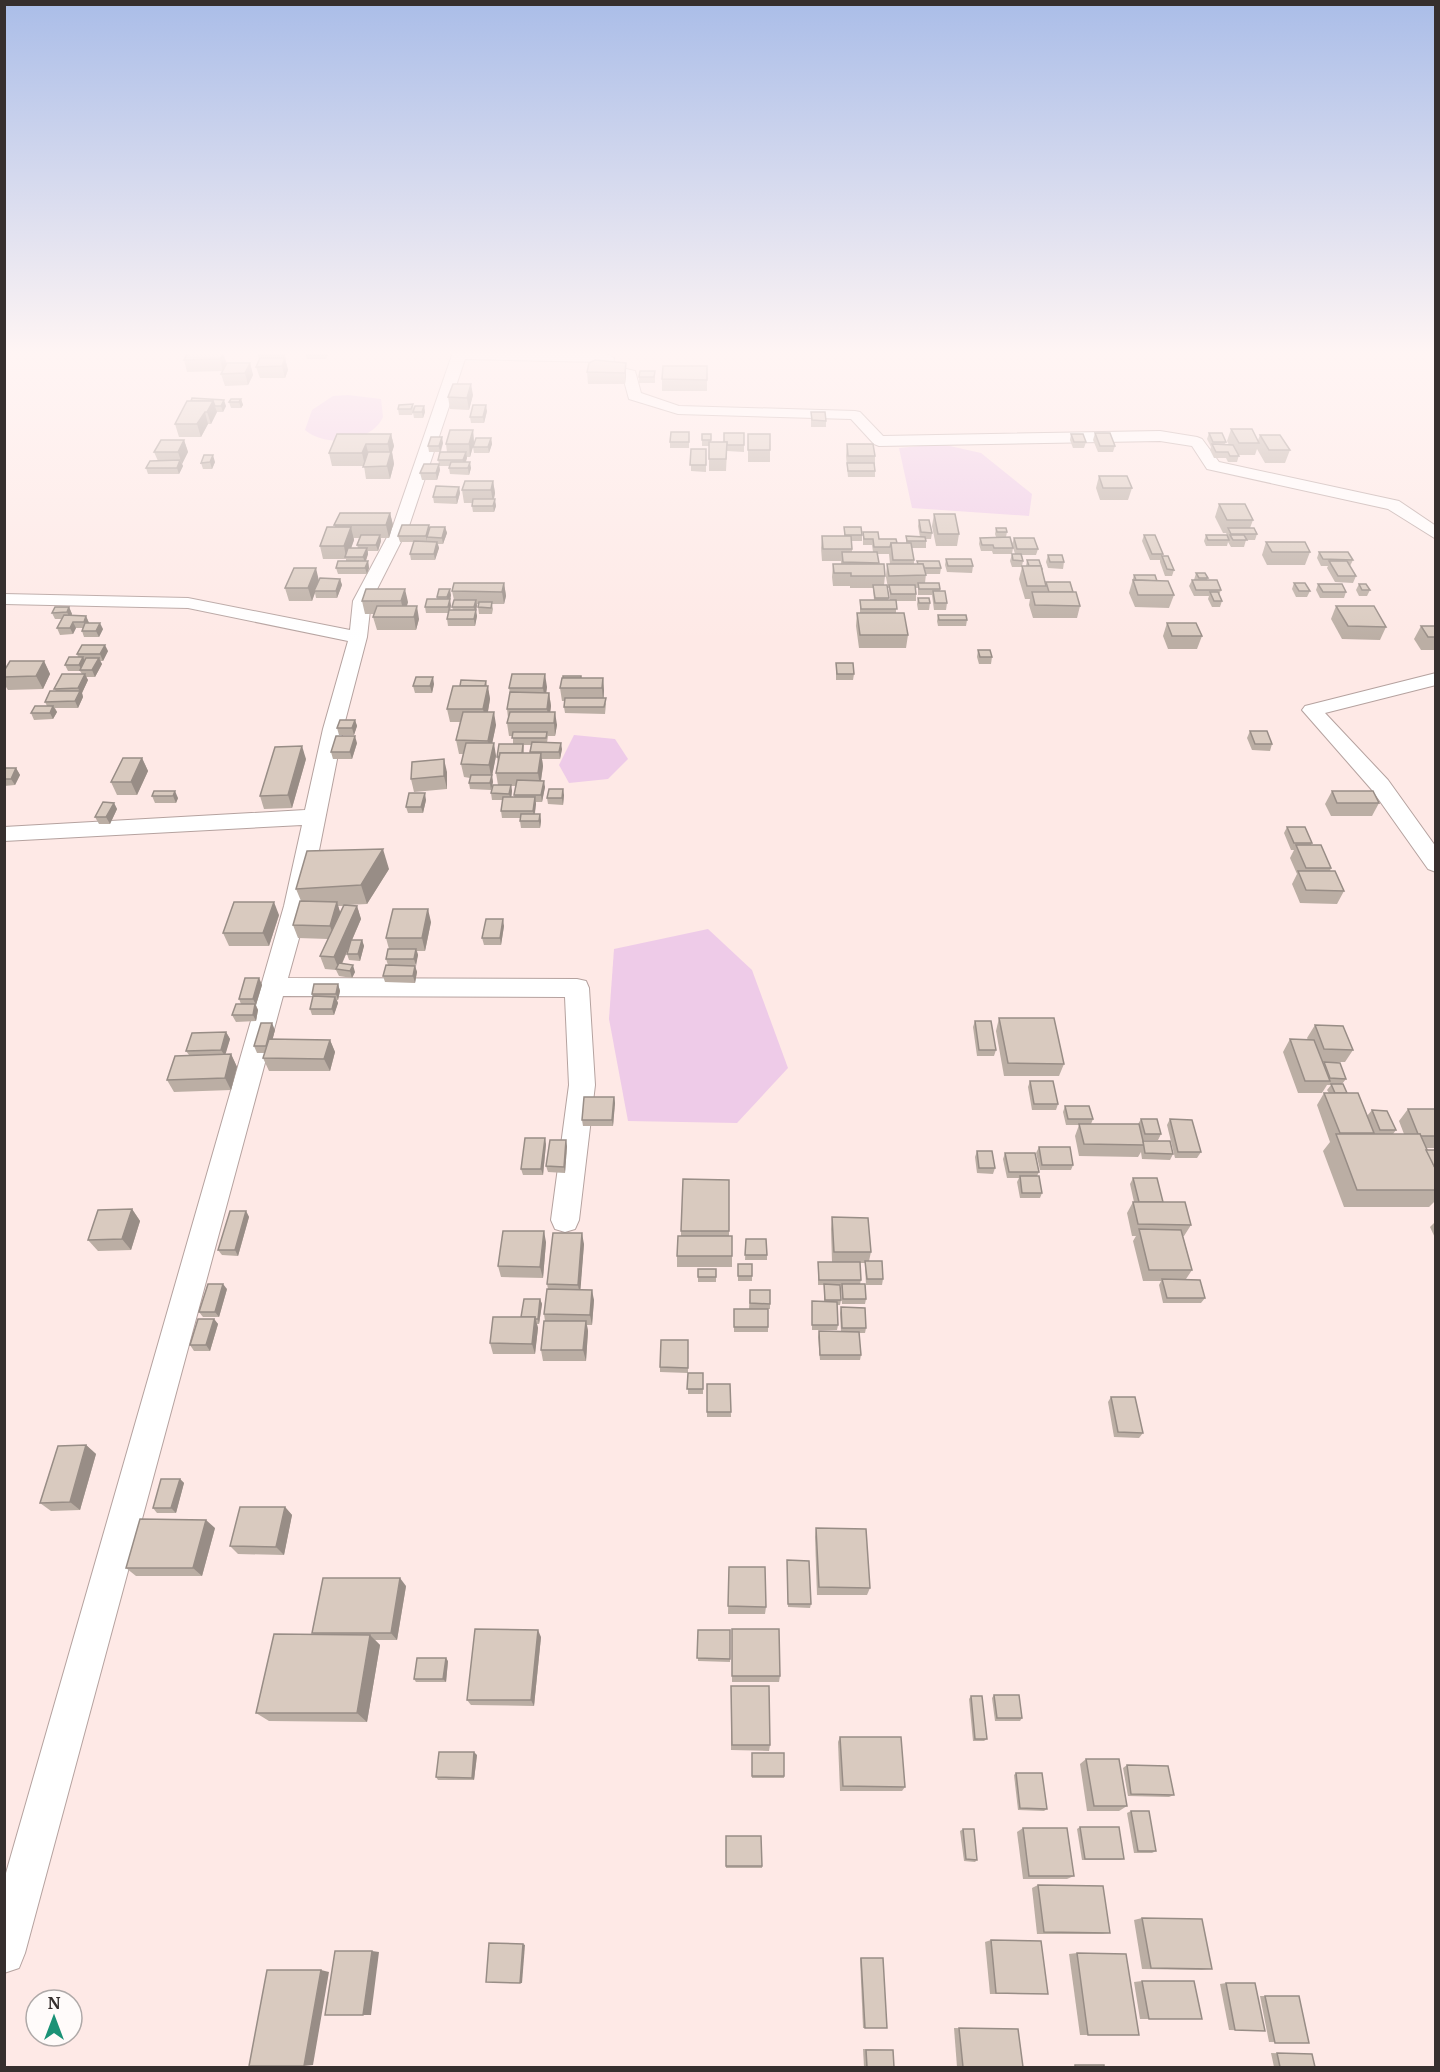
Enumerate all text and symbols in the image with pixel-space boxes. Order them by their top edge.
north arrow [24,1988,84,2048]
text: N [48,1993,61,2013]

